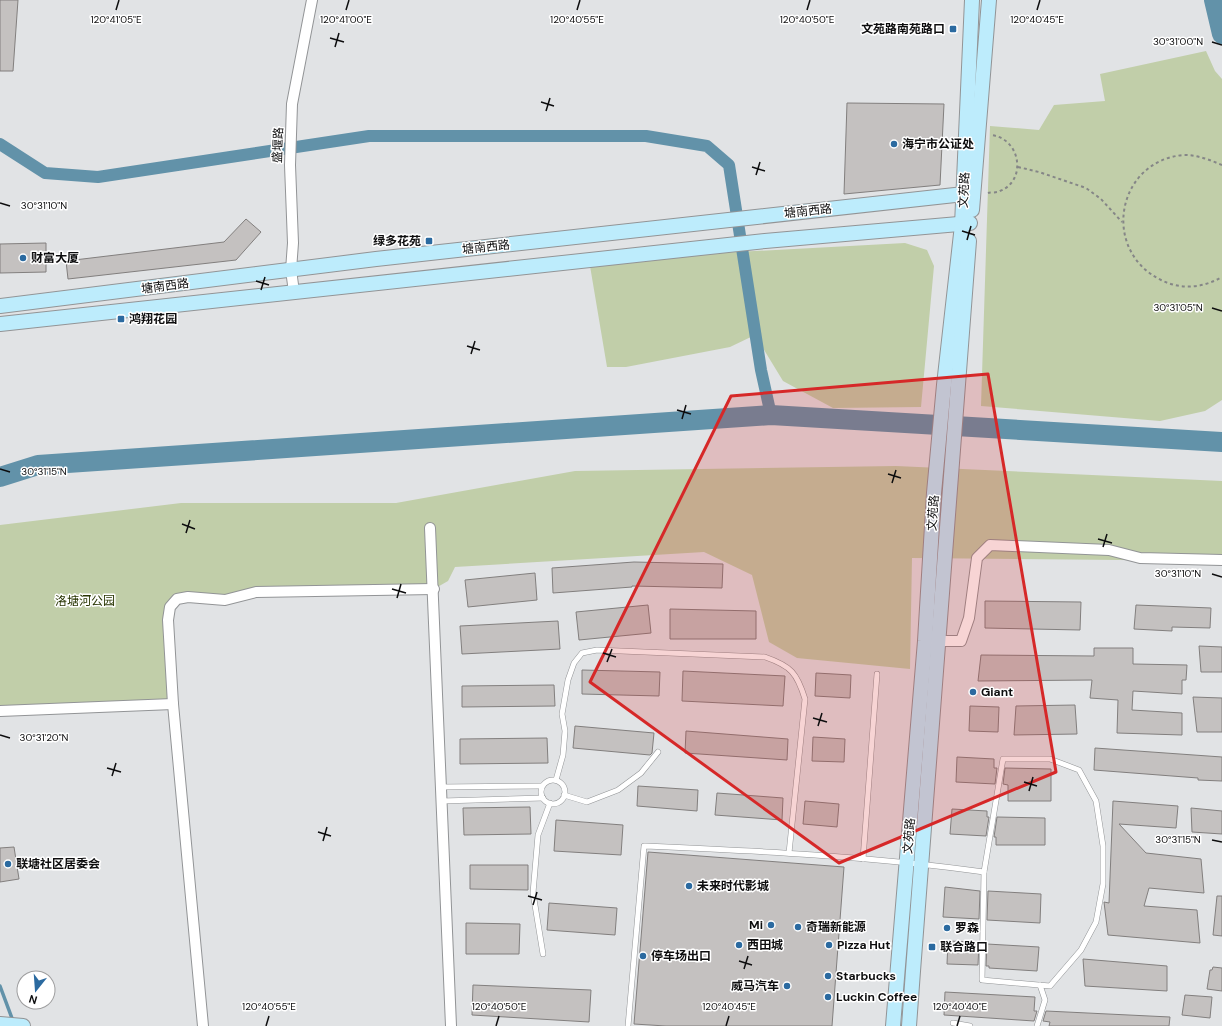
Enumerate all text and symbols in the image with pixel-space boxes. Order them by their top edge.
text: 120°41'05"E [90,13,142,26]
text: 120°41'00"E [320,13,372,26]
text: 120°40'55"E [550,13,604,26]
text: 120°40'50"E [780,13,835,26]
text: 120°40'45"E [1010,13,1064,26]
place label: 文苑路南苑路口 [861,21,945,37]
marker: 文苑路南苑路口 [948,24,958,34]
text: 30°31'00"N [1153,35,1203,48]
street label: 盛堰路 [269,127,287,163]
place label: 海宁市公证处 [902,136,974,152]
marker: 海宁市公证处 [889,139,899,149]
street label: 文苑路 [955,172,973,208]
text: 30°31'10"N [21,199,67,212]
street label: 塘南西路 [783,201,833,221]
place label: 绿多花苑 [373,233,421,249]
marker: 绿多花苑 [424,236,434,246]
street label: 塘南西路 [461,237,511,257]
place label: 财富大厦 [31,250,79,266]
marker: 财富大厦 [18,253,28,263]
street label: 塘南西路 [140,275,190,297]
text: 30°31'05"N [1153,301,1203,314]
place label: 鸿翔花园 [129,311,177,327]
marker: 鸿翔花园 [116,314,126,324]
text: 30°31'15"N [21,465,67,478]
street label: 文苑路 [924,494,942,532]
text: 30°31'10"N [1155,567,1201,580]
park label: 洛塘河公园 [55,593,115,609]
place label: Giant [981,684,1013,700]
marker: Giant [968,687,978,697]
text: 30°31'20"N [20,731,69,744]
street label: 文苑路 [899,817,919,855]
text: 30°31'15"N [1155,833,1201,846]
place label: 联塘社区居委会 [16,856,100,872]
marker: 联塘社区居委会 [3,859,13,869]
place label: 未来时代影城 [697,878,769,894]
marker: 未来时代影城 [684,881,694,891]
place label: Mi [749,917,763,933]
place label: 奇瑞新能源 [806,919,866,935]
marker: Mi [766,920,776,930]
place label: 罗森 [955,920,979,936]
marker: 奇瑞新能源 [793,922,803,932]
marker: 罗森 [942,923,952,933]
place label: 西田城 [747,937,783,953]
place label: Pizza Hut [837,937,890,953]
place label: 联合路口 [940,939,988,955]
marker: 西田城 [734,940,744,950]
marker: Pizza Hut [824,940,834,950]
marker: 联合路口 [927,942,937,952]
place label: 停车场出口 [651,948,711,964]
marker: 停车场出口 [638,951,648,961]
place label: Starbucks [836,968,896,984]
north arrow [16,970,56,1010]
marker: Starbucks [823,971,833,981]
place label: 威马汽车 [731,978,779,994]
marker: 威马汽车 [782,981,792,991]
place label: Luckin Coffee [836,989,917,1005]
text: N [27,992,39,1007]
marker: Luckin Coffee [823,992,833,1002]
text: 120°40'55"E [242,1000,296,1013]
text: 120°40'50"E [472,1000,527,1013]
text: 120°40'45"E [702,1000,756,1013]
text: 120°40'40"E [933,1000,988,1013]

